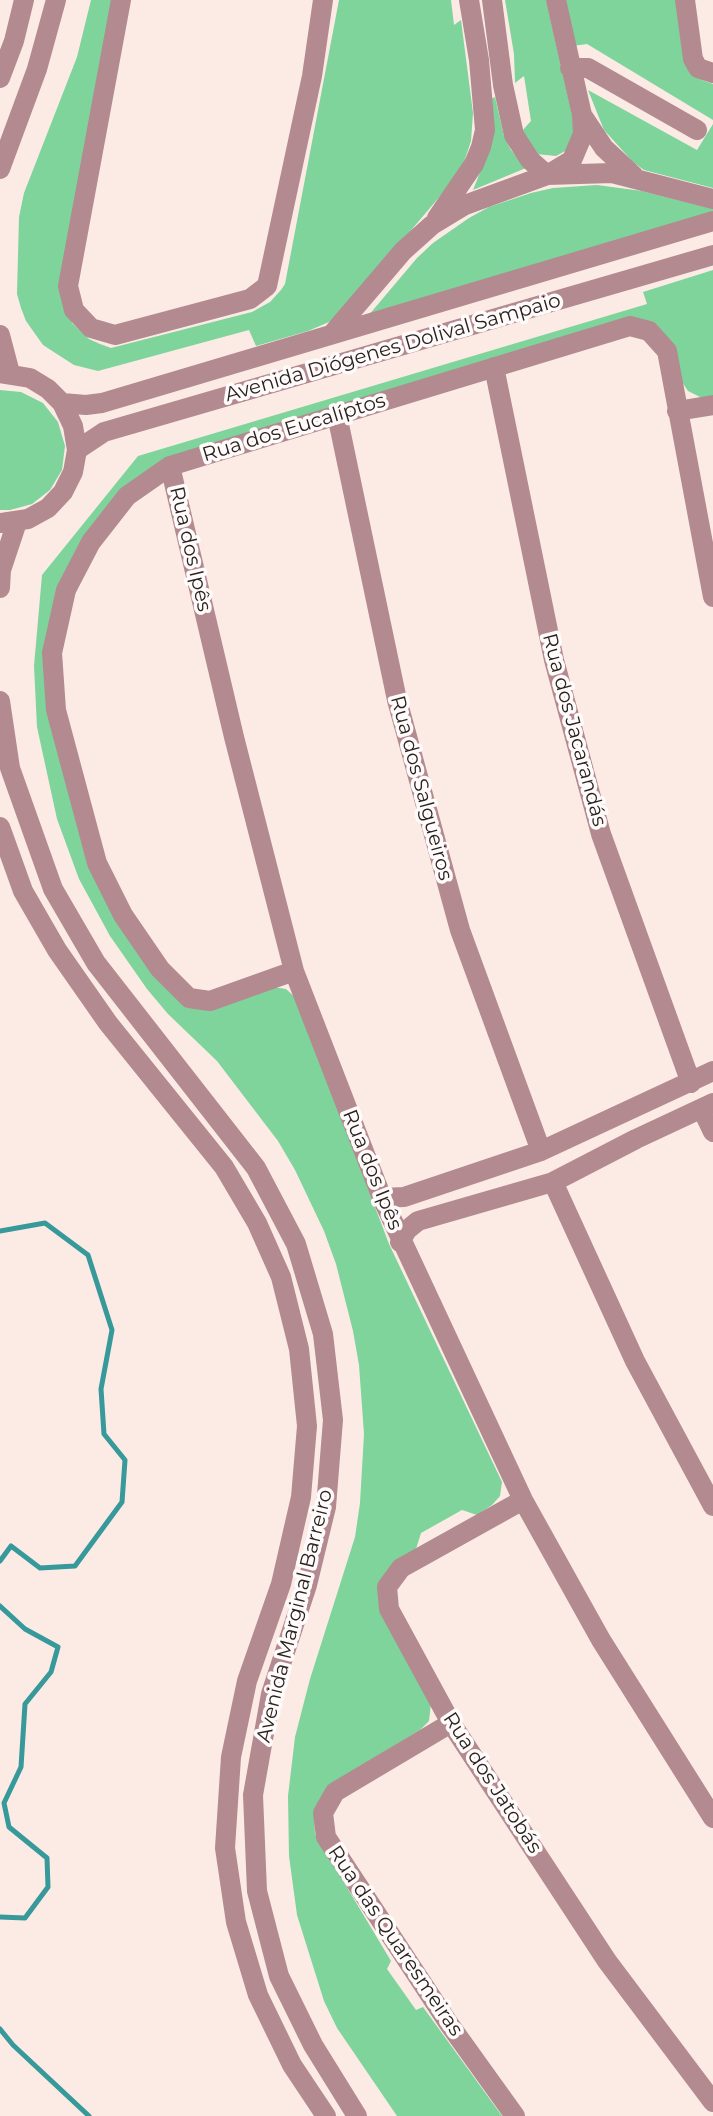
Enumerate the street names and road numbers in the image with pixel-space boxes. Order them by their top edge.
street label: Avenida Diógenes Dolival Sampaio [222,289,564,407]
street label: Rua dos Eucalíptos [200,389,388,467]
street label: Rua dos Ipês [164,484,216,614]
street label: Rua dos Jacarandás [537,631,611,829]
street label: Rua dos Salgueiros [385,693,457,883]
street label: Rua dos Ipês [337,1106,407,1234]
street label: Avenida Marginal Barreiro [252,1487,338,1745]
street label: Rua dos Jatobás [437,1708,547,1858]
street label: Rua das Quaresmeiras [322,1841,468,2041]

